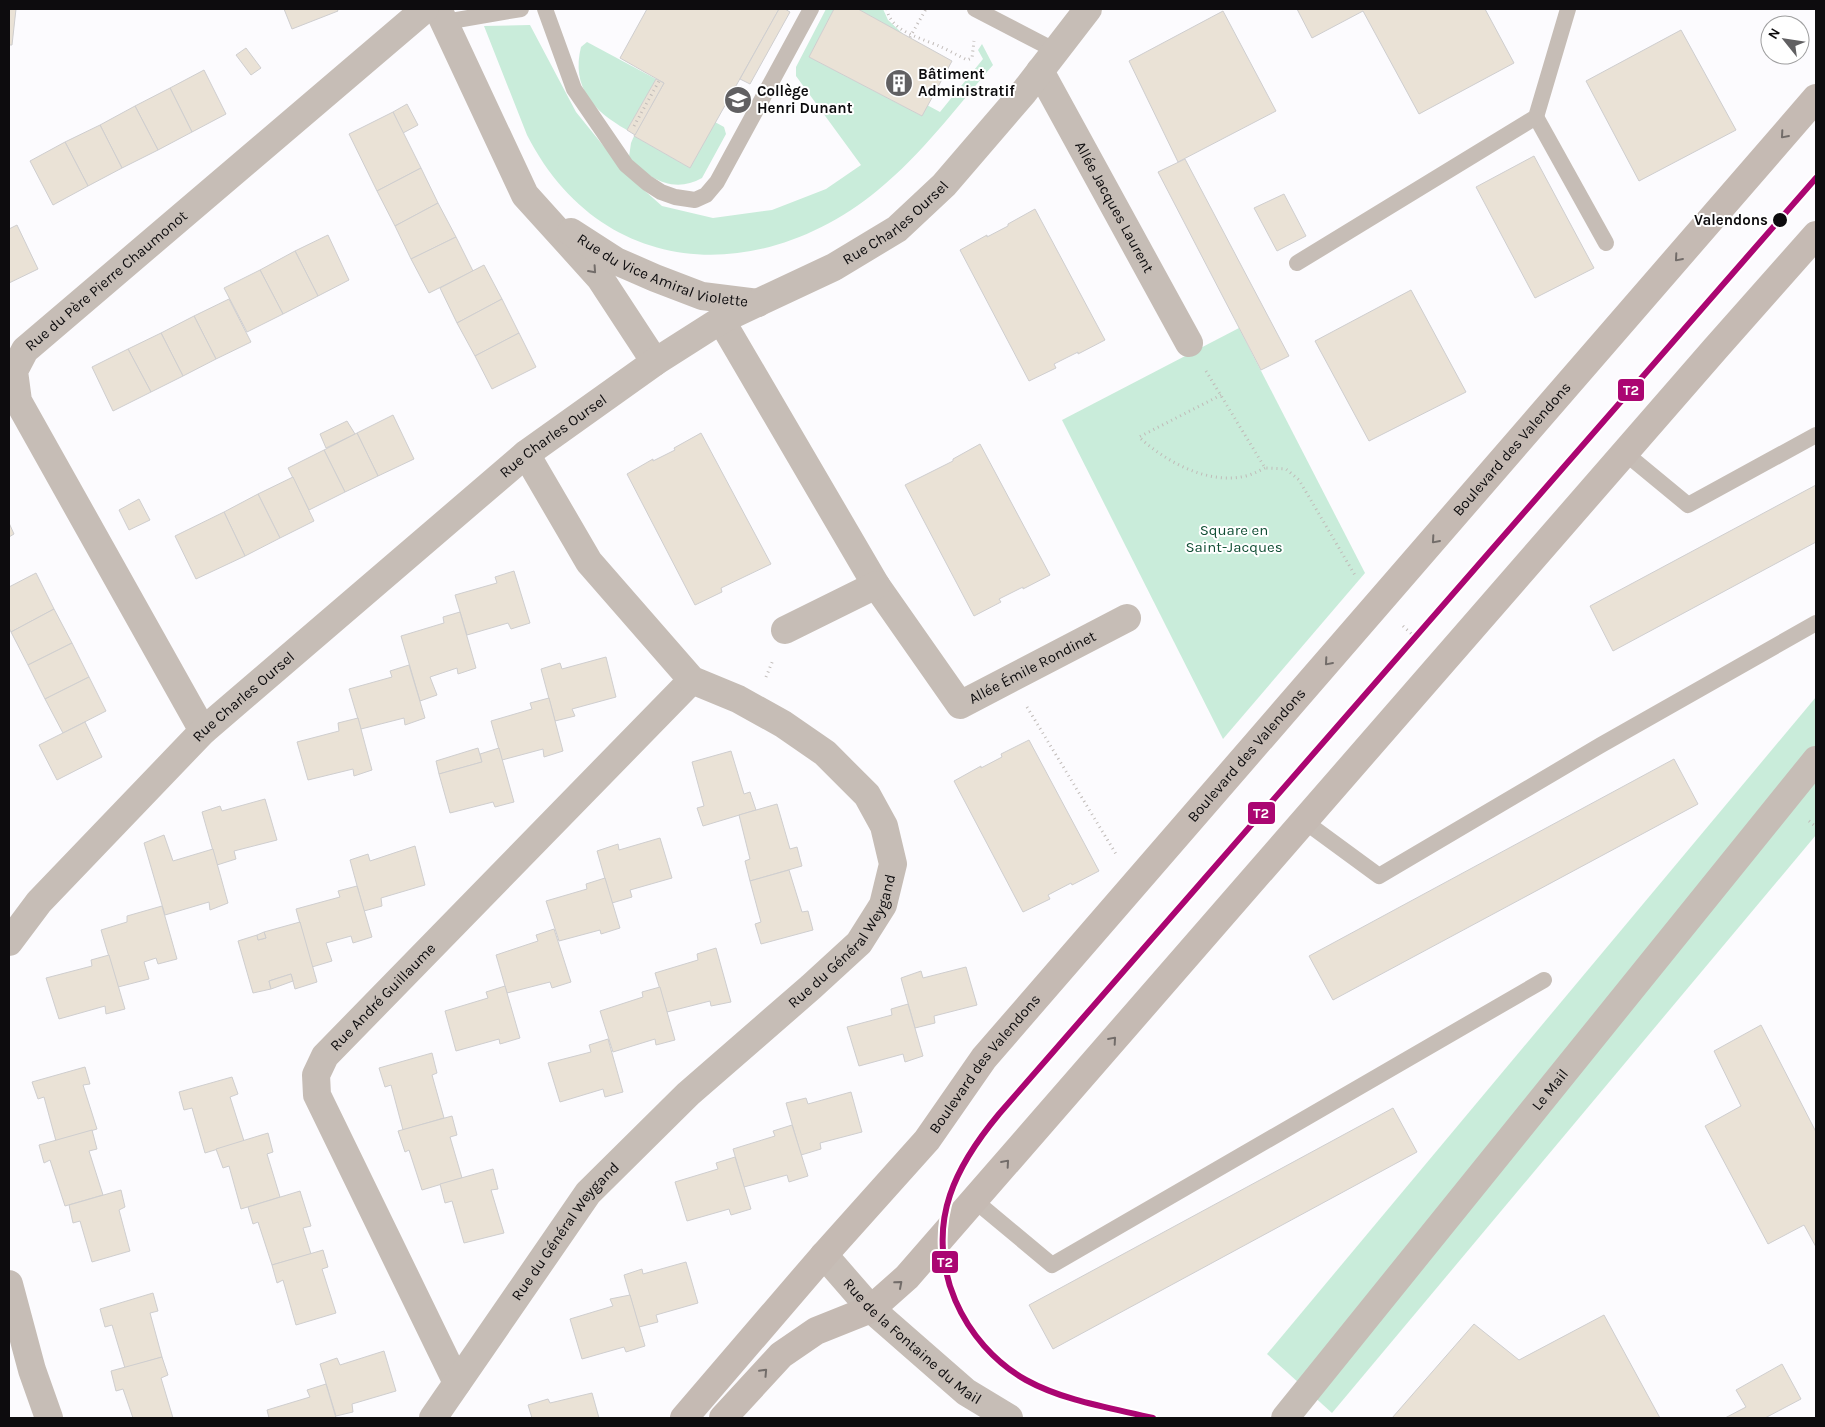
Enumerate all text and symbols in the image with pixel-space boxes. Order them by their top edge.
north arrow [1760,15,1810,65]
text: N [1764,25,1784,42]
place label: Bâtiment Administratif [918,65,1015,100]
building icon: Bâtiment Administratif [884,68,914,98]
place label: Collège Henri Dunant [757,82,853,117]
school or university icon: Collège Henri Dunant [723,85,753,115]
one-way arrow [1781,129,1790,138]
street label: Allée Jacques Laurent [1071,138,1158,276]
street label: Rue Charles Oursel [839,177,952,269]
street label: Rue du Père Pierre Chaumonot [22,206,191,355]
place label: Valendons [1694,211,1768,229]
marker: Valendons [1771,211,1789,229]
street label: Rue du Vice Amiral Violette [574,229,749,311]
one-way arrow [1675,252,1684,261]
one-way arrow [587,265,596,274]
street label: Boulevard des Valendons [1449,378,1575,520]
line badge: T2 [1617,378,1645,402]
text: T2 [1623,382,1639,399]
street label: Rue Charles Oursel [496,390,610,482]
park label: Square en Saint-Jacques [1185,521,1283,556]
one-way arrow [1431,534,1440,543]
street label: Allée Émile Rondinet [966,627,1099,708]
street label: Rue Charles Oursel [189,648,298,745]
one-way arrow [1325,657,1334,666]
street label: Boulevard des Valendons [1184,684,1310,826]
line badge: T2 [1247,801,1276,825]
text: T2 [1253,805,1269,822]
street label: Rue du Général Weygand [784,872,899,1012]
street label: Rue André Guillaume [326,939,439,1054]
street label: Boulevard des Valendons [925,990,1044,1137]
one-way arrow [1107,1037,1116,1046]
street label: Le Mail [1528,1065,1572,1114]
street label: Rue du Général Weygand [508,1158,623,1304]
one-way arrow [1001,1159,1010,1168]
line badge: T2 [931,1250,959,1274]
text: T2 [937,1254,953,1271]
street label: Rue de la Fontaine du Mail [839,1275,985,1408]
one-way arrow [893,1281,902,1290]
one-way arrow [758,1369,767,1378]

